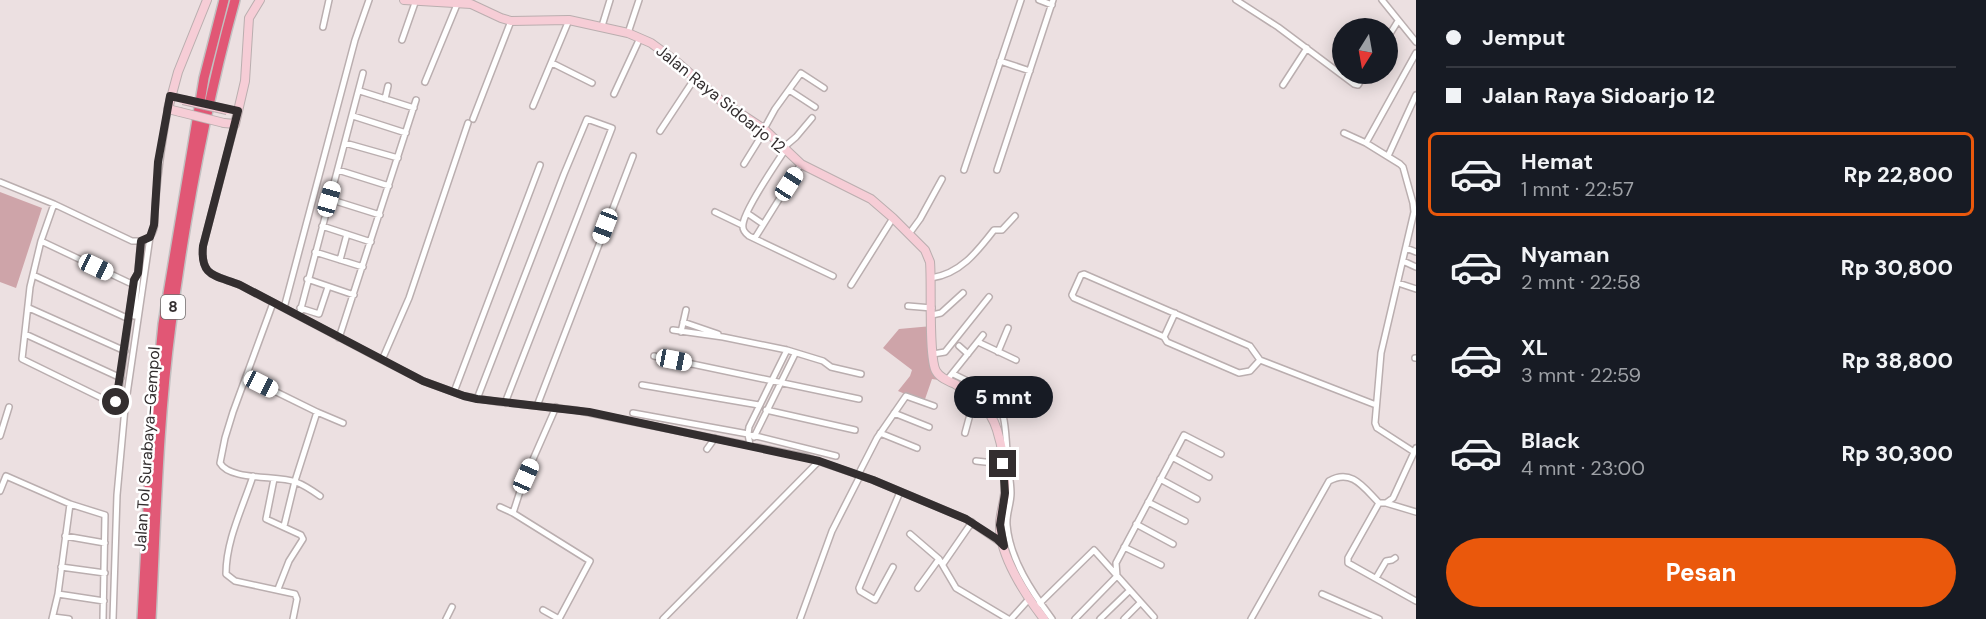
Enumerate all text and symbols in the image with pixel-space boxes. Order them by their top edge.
north arrow [1332,18,1398,84]
map controls [1332,18,1398,84]
text: Jemput [1482,23,1565,52]
street label: Jalan Raya Sidoarjo 12 [652,40,790,158]
text: Jalan Raya Sidoarjo 12 [1482,81,1715,110]
icon: car [1449,147,1503,201]
text: Hemat [1521,147,1593,176]
text: Rp 22,800 [1843,160,1953,189]
car [772,164,806,204]
text: 1 mnt · 22:57 [1521,176,1634,202]
car [315,179,343,219]
car [590,206,620,246]
icon: car [1449,240,1503,294]
text: Nyaman [1521,240,1610,269]
car [76,251,116,283]
text: Rp 30,800 [1841,253,1953,282]
text: 2 mnt · 22:58 [1521,269,1641,295]
road number: 8 [161,295,185,319]
icon: car [1449,333,1503,387]
text: XL [1521,333,1548,362]
street label: Jalan Tol Surabaya–Gempol [129,346,165,552]
text: Rp 38,800 [1842,346,1953,375]
car [655,348,693,372]
text: 3 mnt · 22:59 [1521,362,1641,388]
car [241,368,281,400]
callout: 5 mnt [954,377,1052,419]
text: 5 mnt [975,384,1032,410]
route start [102,388,129,415]
icon: car [1449,426,1503,480]
text: Black [1521,426,1580,455]
text: Rp 30,300 [1841,439,1953,468]
route end [989,450,1016,477]
text: 4 mnt · 23:00 [1521,455,1645,481]
car [510,456,542,496]
button: Pesan [1446,538,1956,607]

